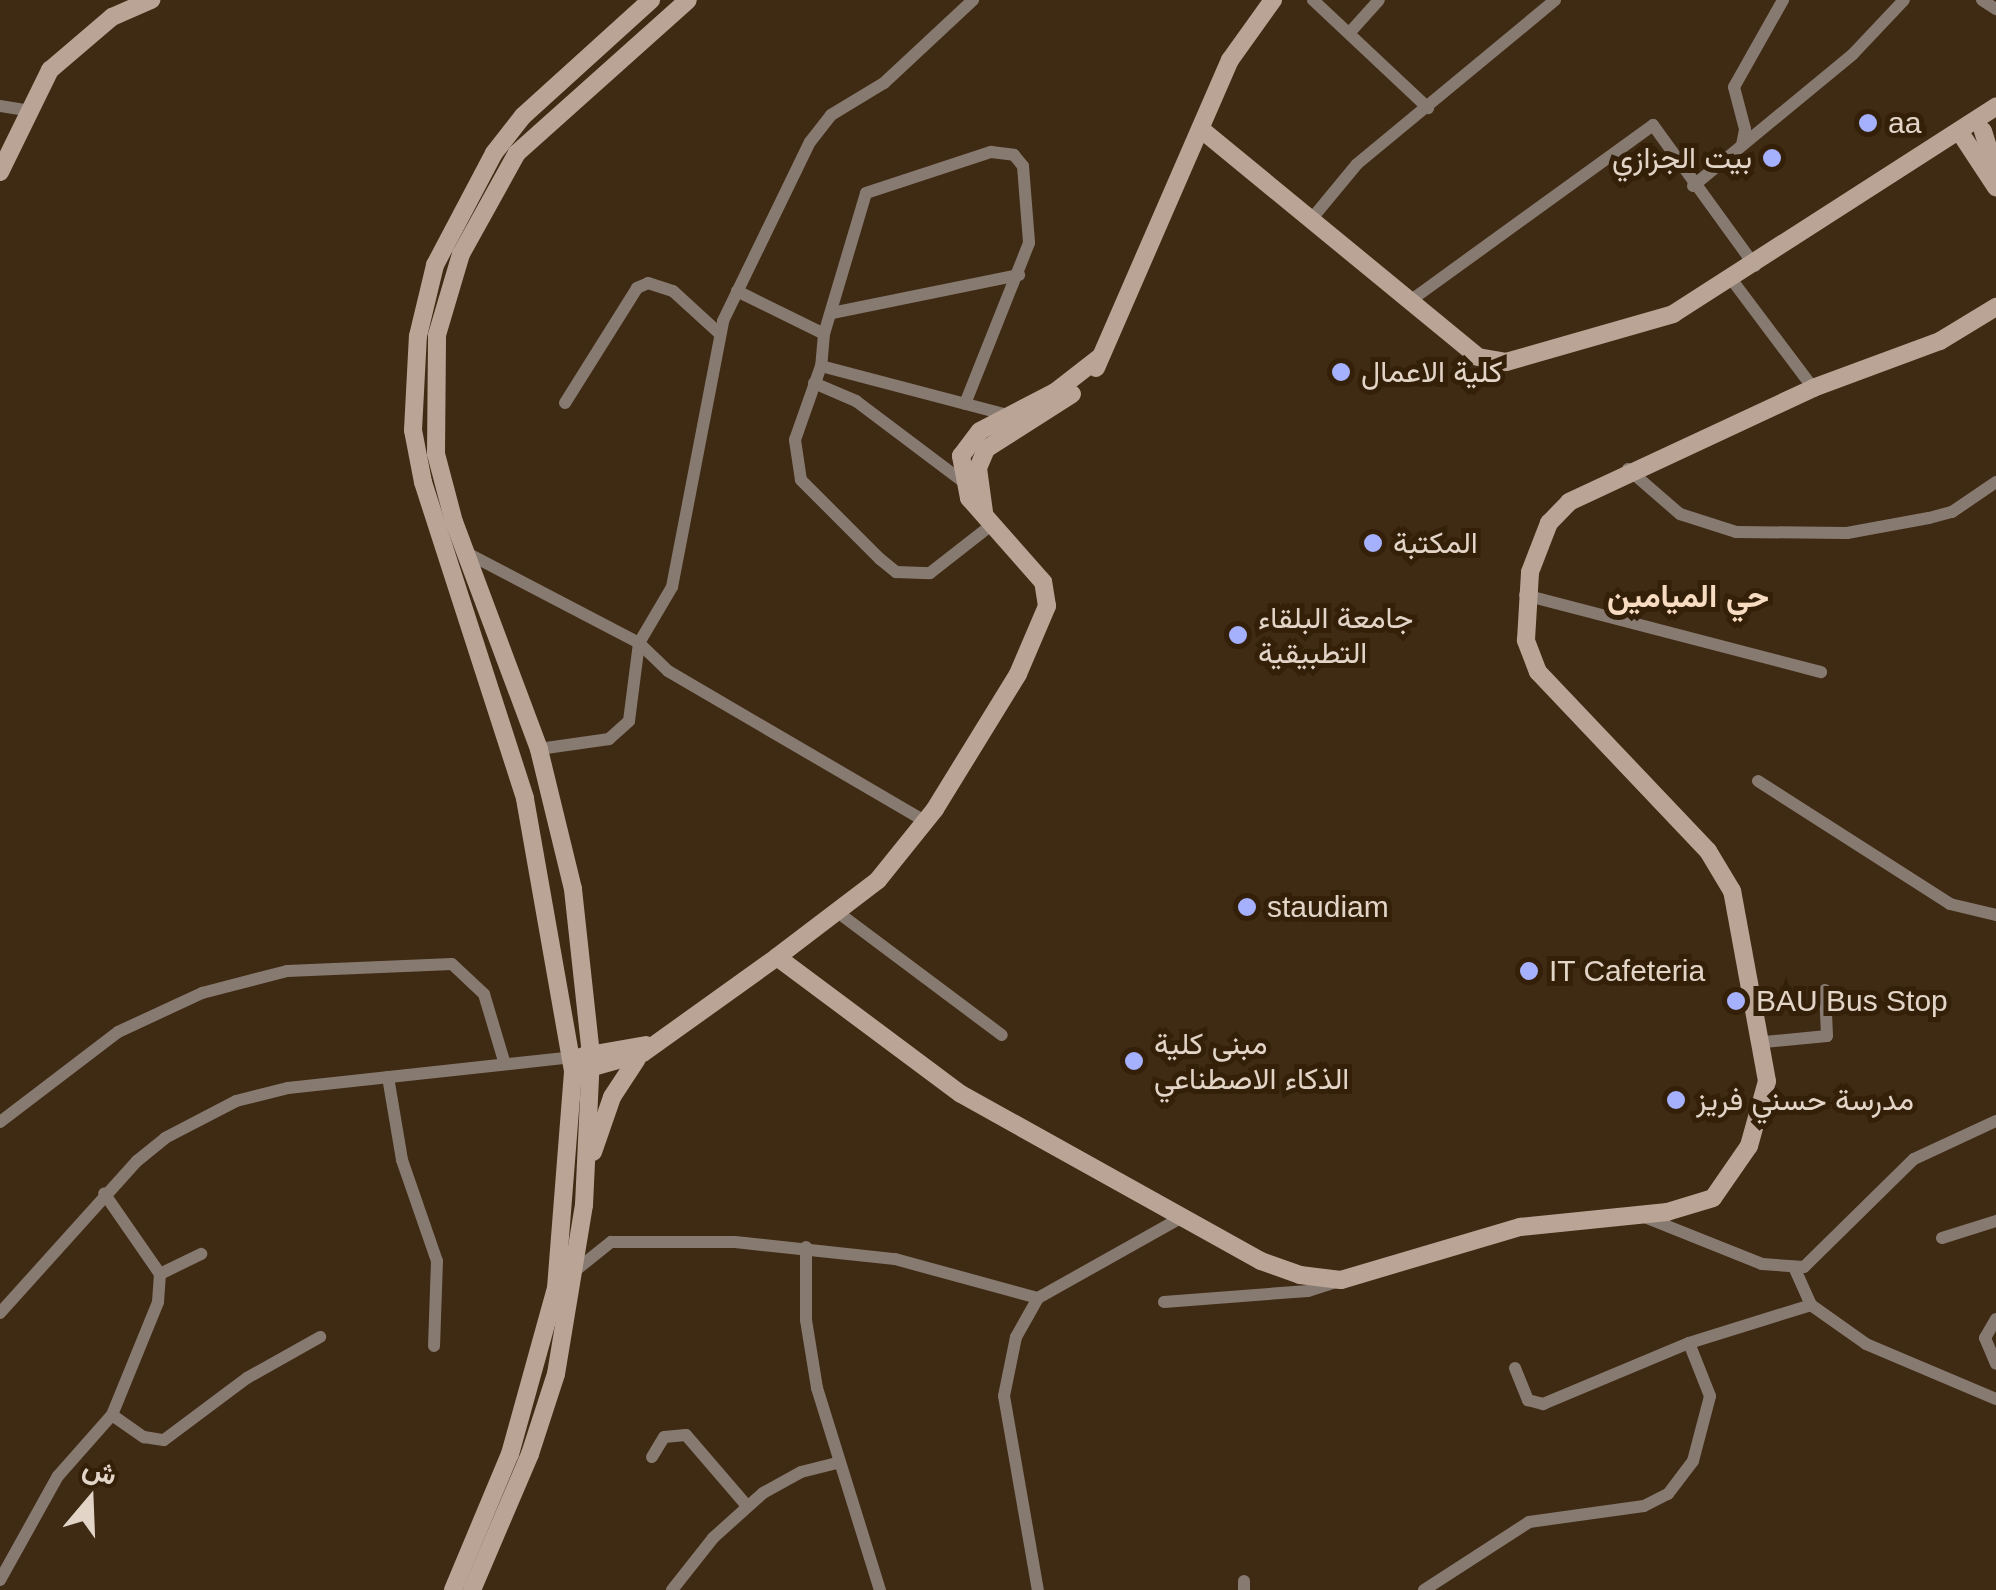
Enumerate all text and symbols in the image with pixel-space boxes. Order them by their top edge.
place label: aa [1888,105,1921,141]
marker: aa [1857,112,1879,134]
place label: بيت الجزازي [1612,140,1752,176]
marker: بيت الجزازي [1761,147,1783,169]
place label: كلية الاعمال [1361,354,1503,390]
marker: كلية الاعمال [1330,361,1352,383]
place label: المكتبة [1393,525,1478,561]
marker: المكتبة [1362,532,1384,554]
district label: حي الميامين [1607,577,1769,615]
place label: جامعة البلقاء التطبيقية [1258,600,1413,670]
marker: جامعة البلقاء التطبيقية [1227,624,1249,646]
place label: staudiam [1267,889,1389,925]
marker: staudiam [1236,896,1258,918]
place label: IT Cafeteria [1549,953,1706,989]
marker: IT Cafeteria [1518,960,1540,982]
place label: BAU Bus Stop [1756,983,1948,1019]
marker: BAU Bus Stop [1725,990,1747,1012]
place label: مبنى كلية الذكاء الاصطناعي [1154,1026,1349,1096]
marker: مبنى كلية الذكاء الاصطناعي [1123,1050,1145,1072]
place label: مدرسة حسني فريز [1696,1082,1914,1118]
marker: مدرسة حسني فريز [1665,1089,1687,1111]
north arrow [40,1450,140,1550]
text: ش [79,1451,121,1491]

